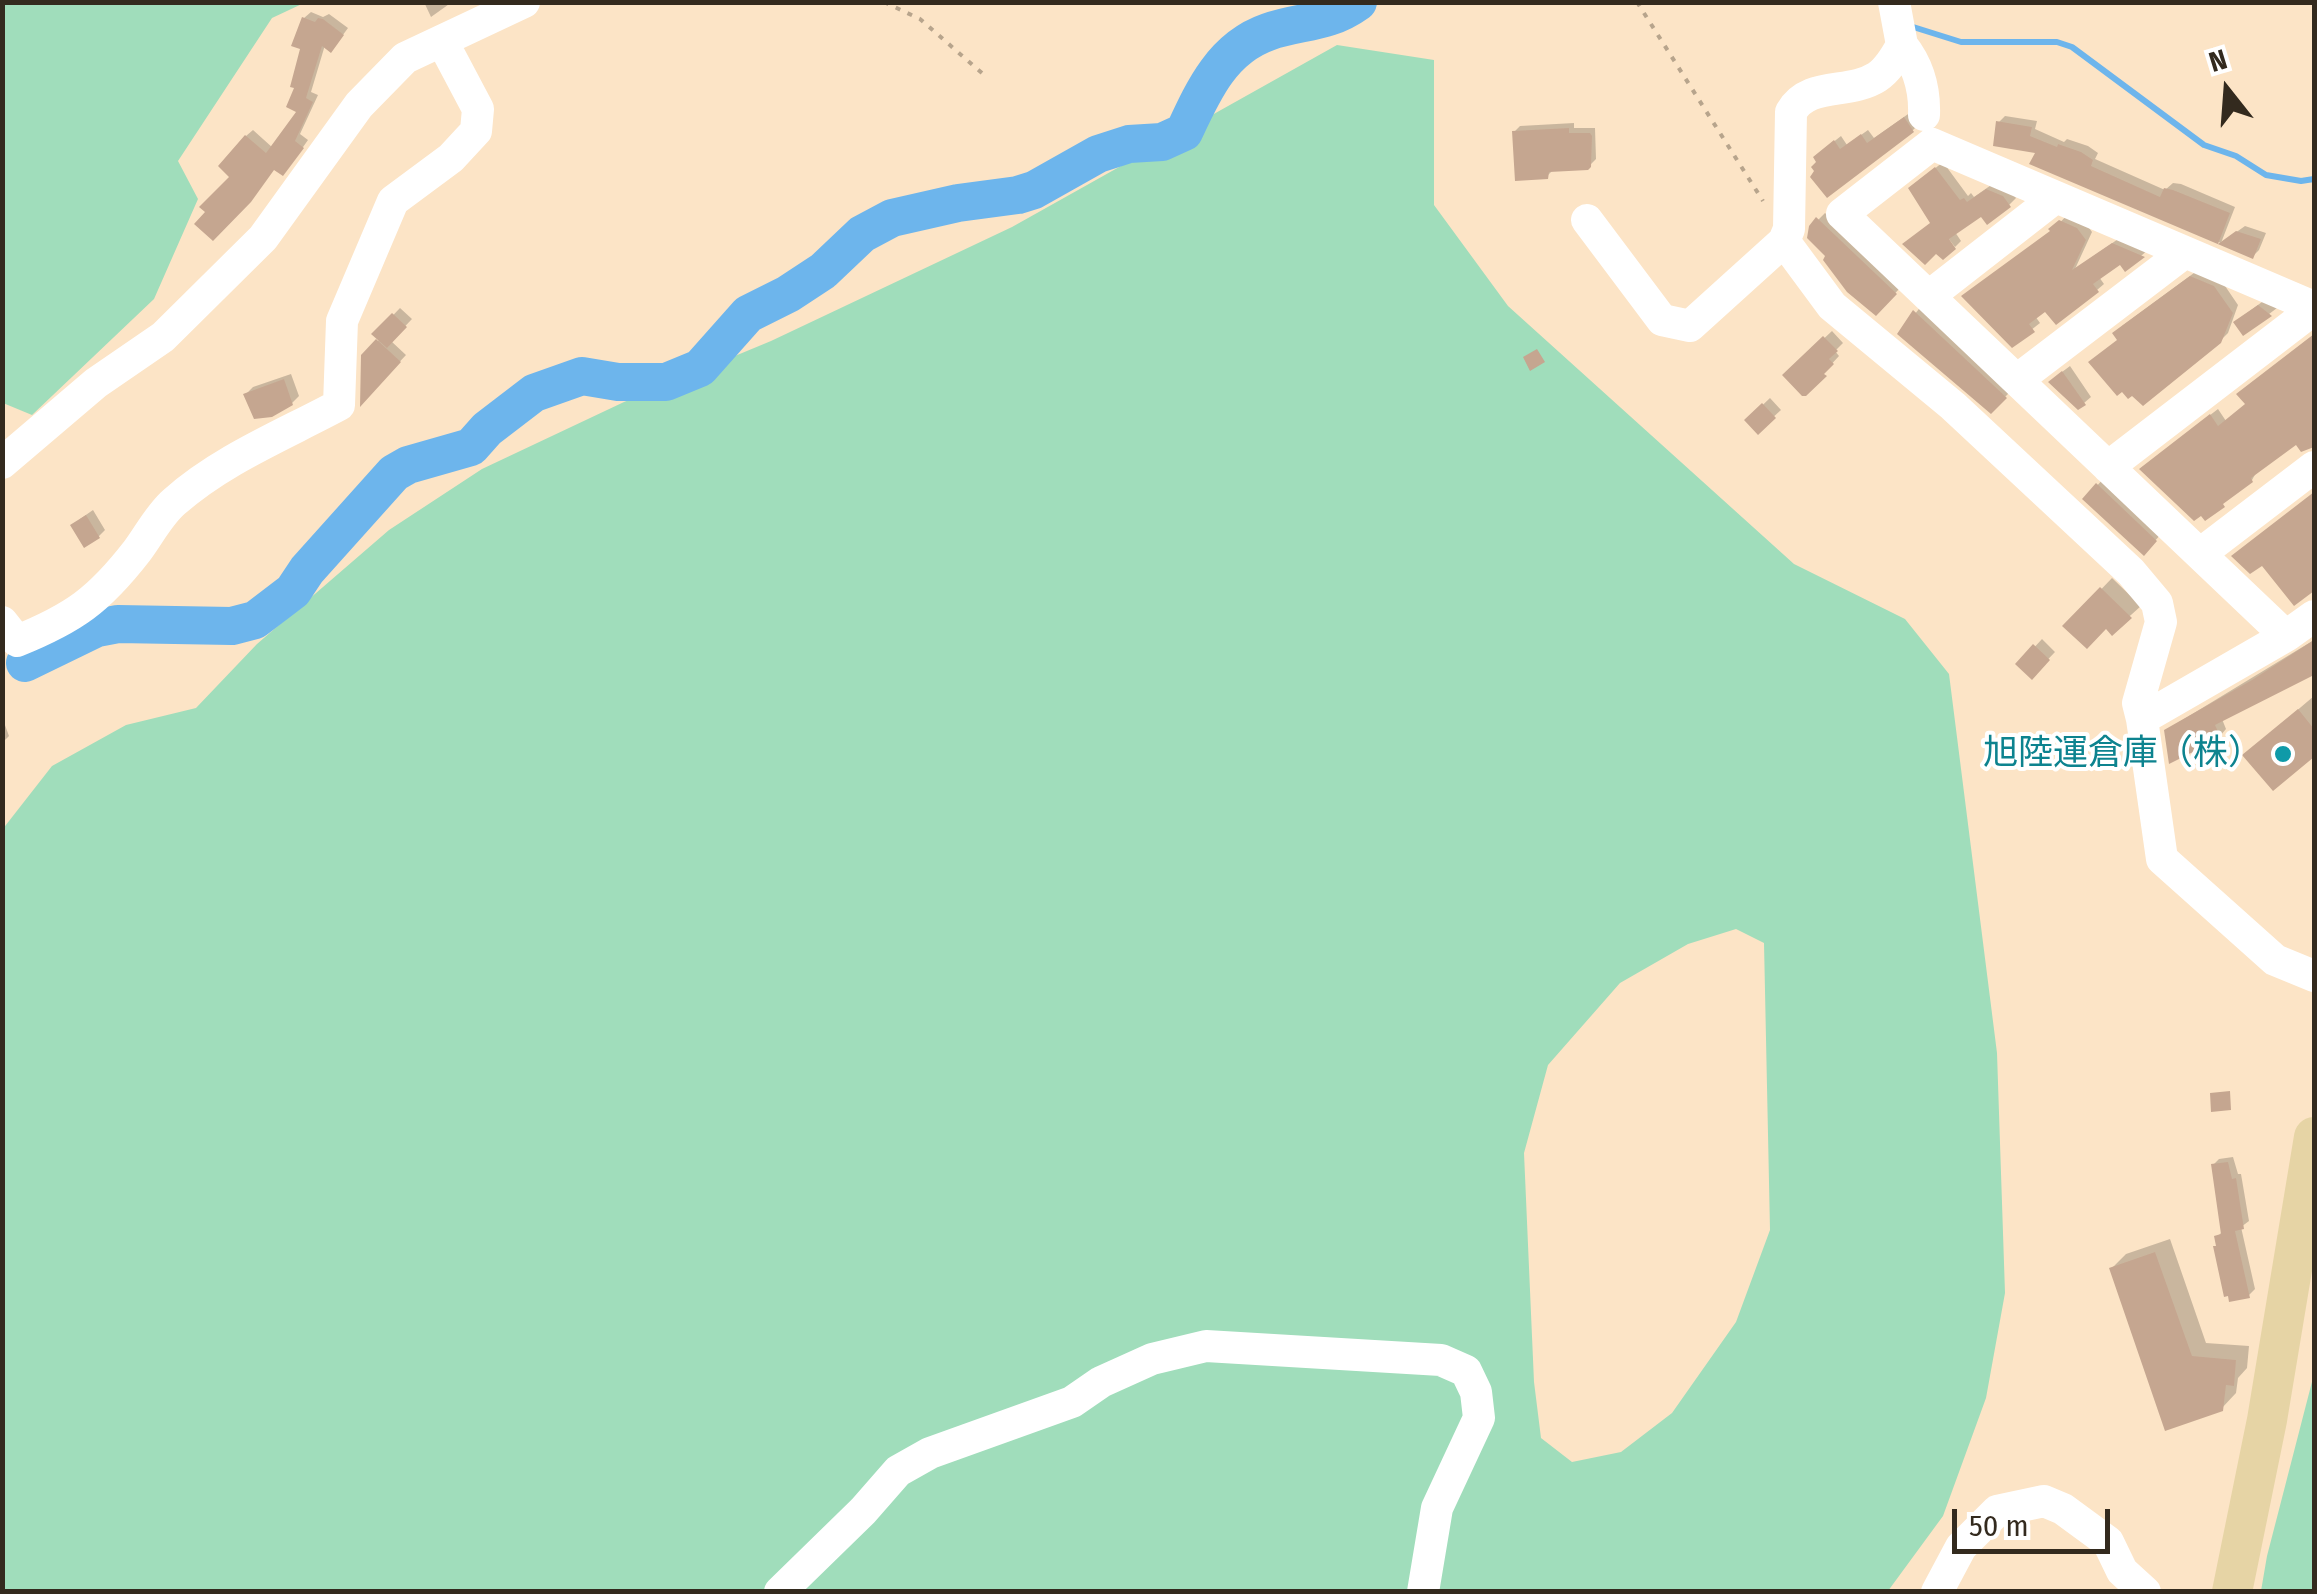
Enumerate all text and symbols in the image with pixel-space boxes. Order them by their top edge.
north arrow [2177,40,2277,140]
text: N [2205,43,2231,79]
place label: 旭陸運倉庫（株） [1983,733,2263,775]
marker: 旭陸運倉庫（株） [2272,743,2294,765]
scale bar [1957,1489,2114,1551]
text: 50 m [1969,1508,2029,1544]

